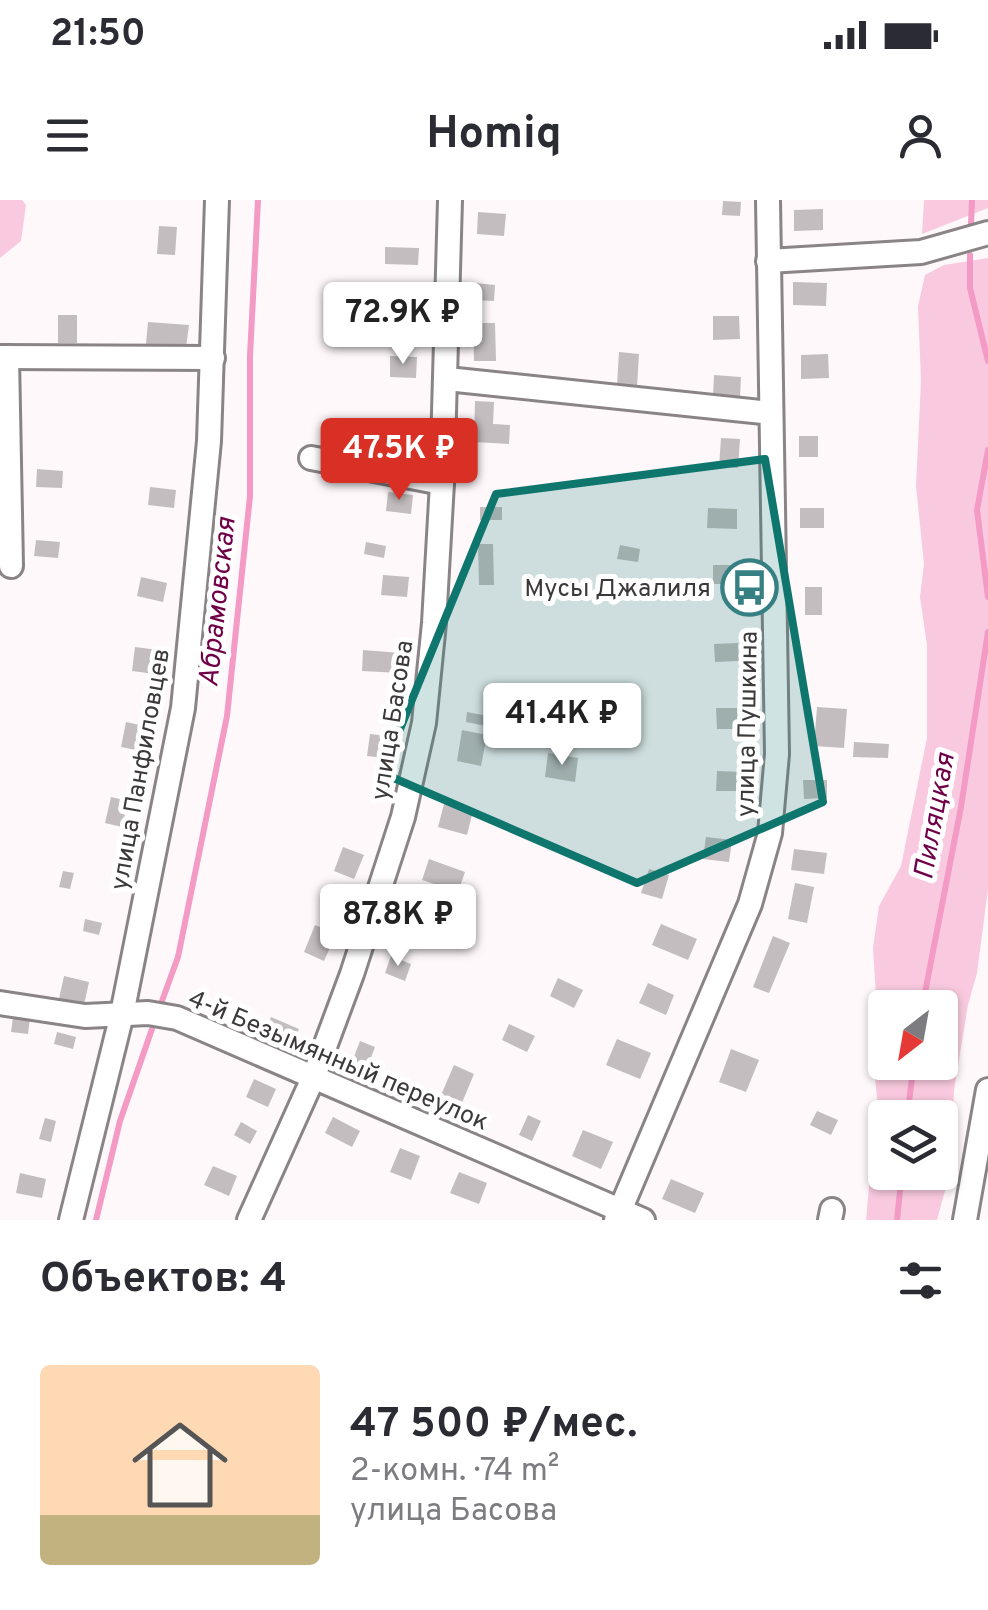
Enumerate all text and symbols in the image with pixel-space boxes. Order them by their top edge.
text: 21:50 [50,11,146,60]
text: Homiq [426,107,562,164]
icon: menu [40,108,95,163]
icon: person [893,108,948,163]
pin: 72.9K ₽ [311,282,495,367]
text: 72.9K ₽ [345,294,461,334]
pin: 47.5K ₽ [307,418,491,503]
text: 47.5K ₽ [343,430,455,470]
water label: Абрамовская [192,515,246,689]
bus stop icon: Мусы Джалиля [720,557,780,617]
place label: Мусы Джалиля [524,574,711,606]
street label: улица Пушкина [731,631,767,817]
street label: улица Басова [366,638,422,803]
street label: улица Панфиловцев [105,646,179,893]
pin: 41.4K ₽ [470,683,654,768]
text: 41.4K ₽ [505,695,619,735]
water label: Пиляцкая [907,750,965,883]
pin: 87.8K ₽ [306,884,490,969]
text: 87.8K ₽ [342,896,454,936]
street label: 4-й Безымянный переулок [183,984,493,1140]
north arrow [868,990,958,1080]
map controls [868,990,958,1190]
button: layers [868,1100,958,1190]
icon: filters [893,1253,948,1308]
text: Объектов: 4 [40,1254,287,1307]
text: 47 500 ₽/мес. [350,1399,638,1452]
icon: home [120,1405,240,1525]
text: 2-комн. · 74 m² [350,1452,559,1492]
text: улица Басова [350,1492,557,1532]

